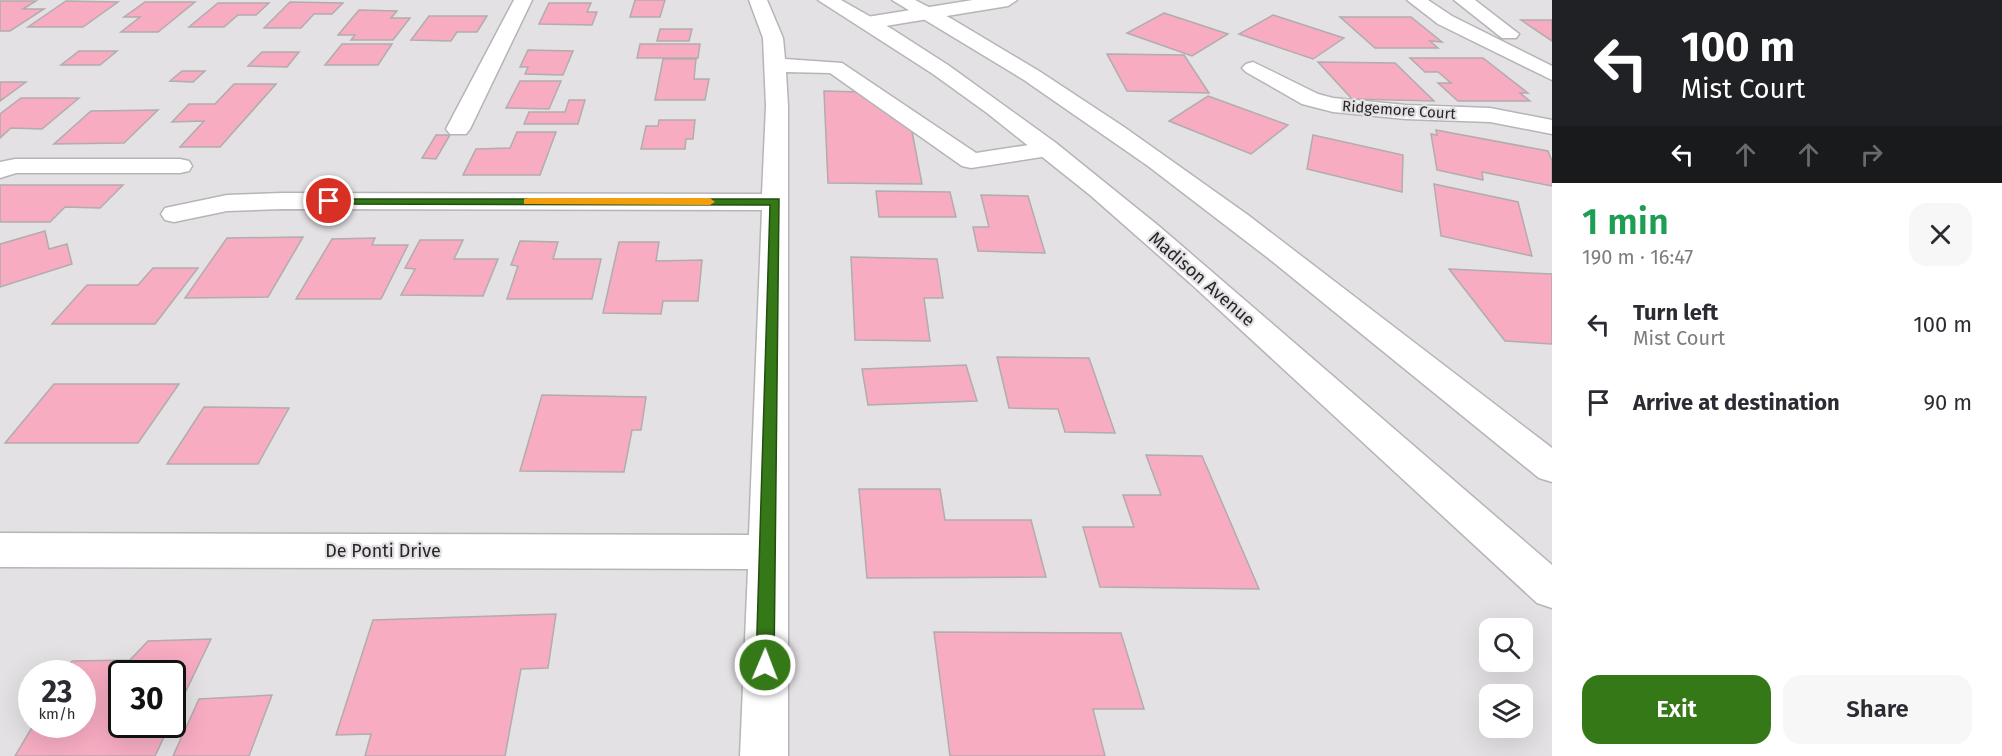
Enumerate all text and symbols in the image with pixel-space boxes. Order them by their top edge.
text: 100 m [1681,22,1795,72]
icon: left [1582,24,1660,102]
text: Mist Court [1681,73,1805,105]
street label: Ridgemore Court [1342,97,1457,123]
icon: left [1666,138,1699,171]
icon: ahead [1729,138,1762,171]
icon: ahead [1792,138,1825,171]
icon: right [1855,138,1888,171]
pin [303,175,354,226]
icon: arrive [312,184,345,217]
text: 1 min [1582,200,1669,244]
button: close [1909,203,1972,266]
street label: Madison Avenue [1144,227,1260,331]
text: 190 m · 16:47 [1582,245,1693,269]
text: Turn left [1633,299,1718,326]
icon: left [1582,308,1615,341]
text: 100 m [1913,311,1972,338]
text: Mist Court [1633,326,1725,350]
icon: arrive [1582,386,1615,419]
text: Arrive at destination [1633,389,1840,416]
text: 90 m [1923,389,1972,416]
street label: De Ponti Drive [325,540,441,562]
map controls [1479,618,1533,738]
button: search [1479,618,1533,672]
position arrow [733,633,797,697]
speed limit sign: 30 [108,660,186,738]
text: 23 [42,674,72,710]
button: Exit [1582,675,1771,744]
button: Share [1783,675,1972,744]
button: layers [1479,684,1533,738]
text: km/h [38,705,76,723]

